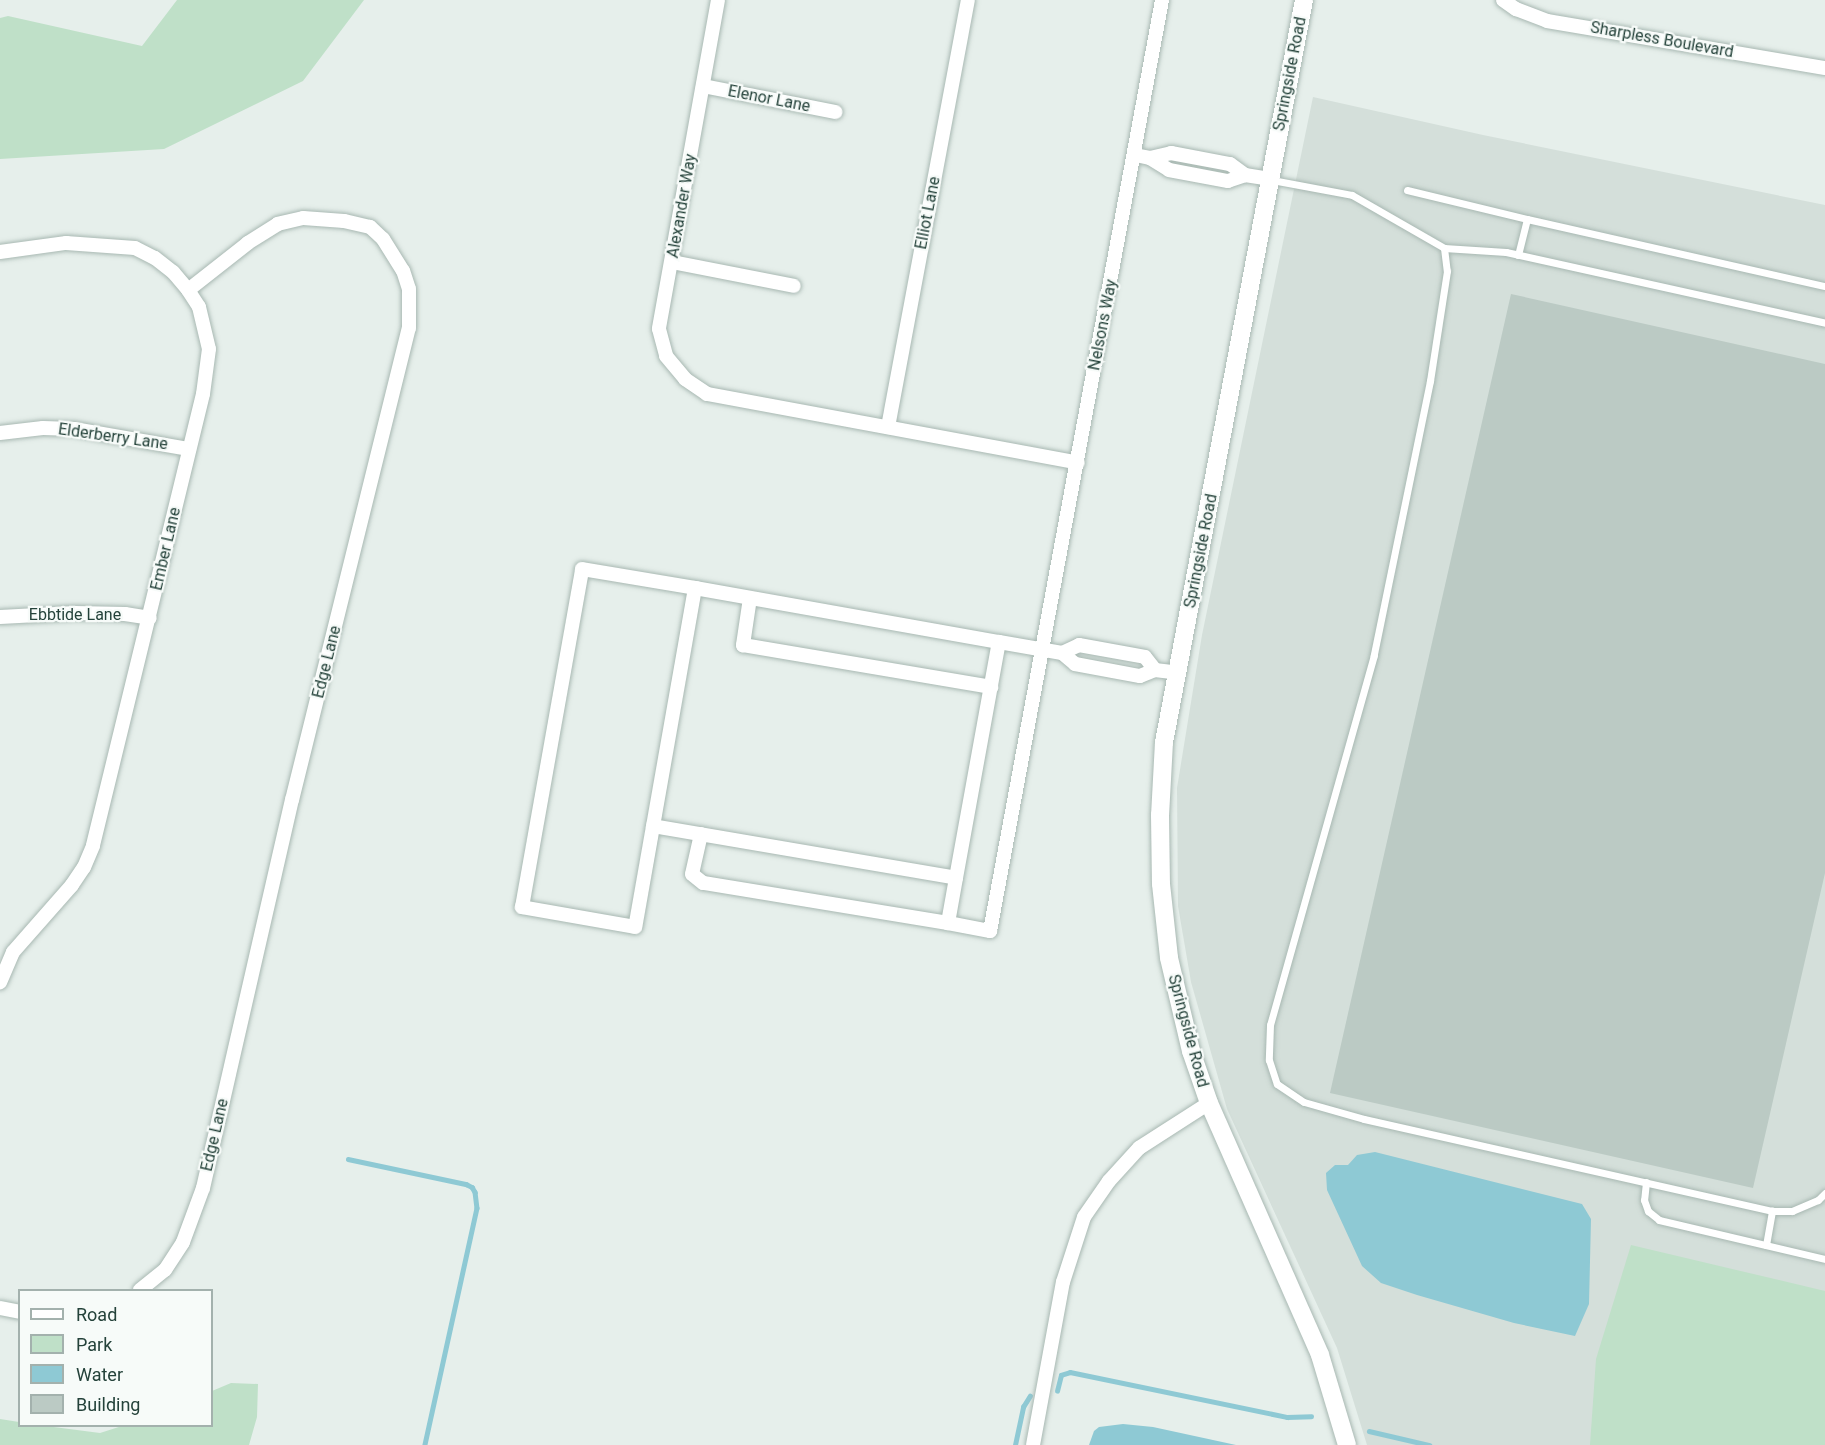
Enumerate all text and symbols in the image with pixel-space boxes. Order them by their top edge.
street label: Springside Road [1270,15,1310,133]
street label: Sharpless Boulevard [1589,18,1735,62]
street label: Elenor Lane [726,82,812,116]
street label: Alexander Way [663,152,701,260]
street label: Elliot Lane [912,175,944,251]
street label: Nelsons Way [1085,278,1121,372]
street label: Elderberry Lane [57,420,169,454]
street label: Springside Road [1181,492,1221,610]
street label: Ember Lane [147,506,185,592]
street label: Ebbtide Lane [29,605,121,625]
street label: Edge Lane [309,624,345,700]
street label: Springside Road [1164,973,1212,1089]
street label: Edge Lane [197,1097,233,1173]
legend [18,1289,213,1427]
text: Road [76,1304,117,1325]
text: Park [76,1334,112,1355]
text: Water [76,1364,123,1385]
text: Building [76,1394,140,1415]

